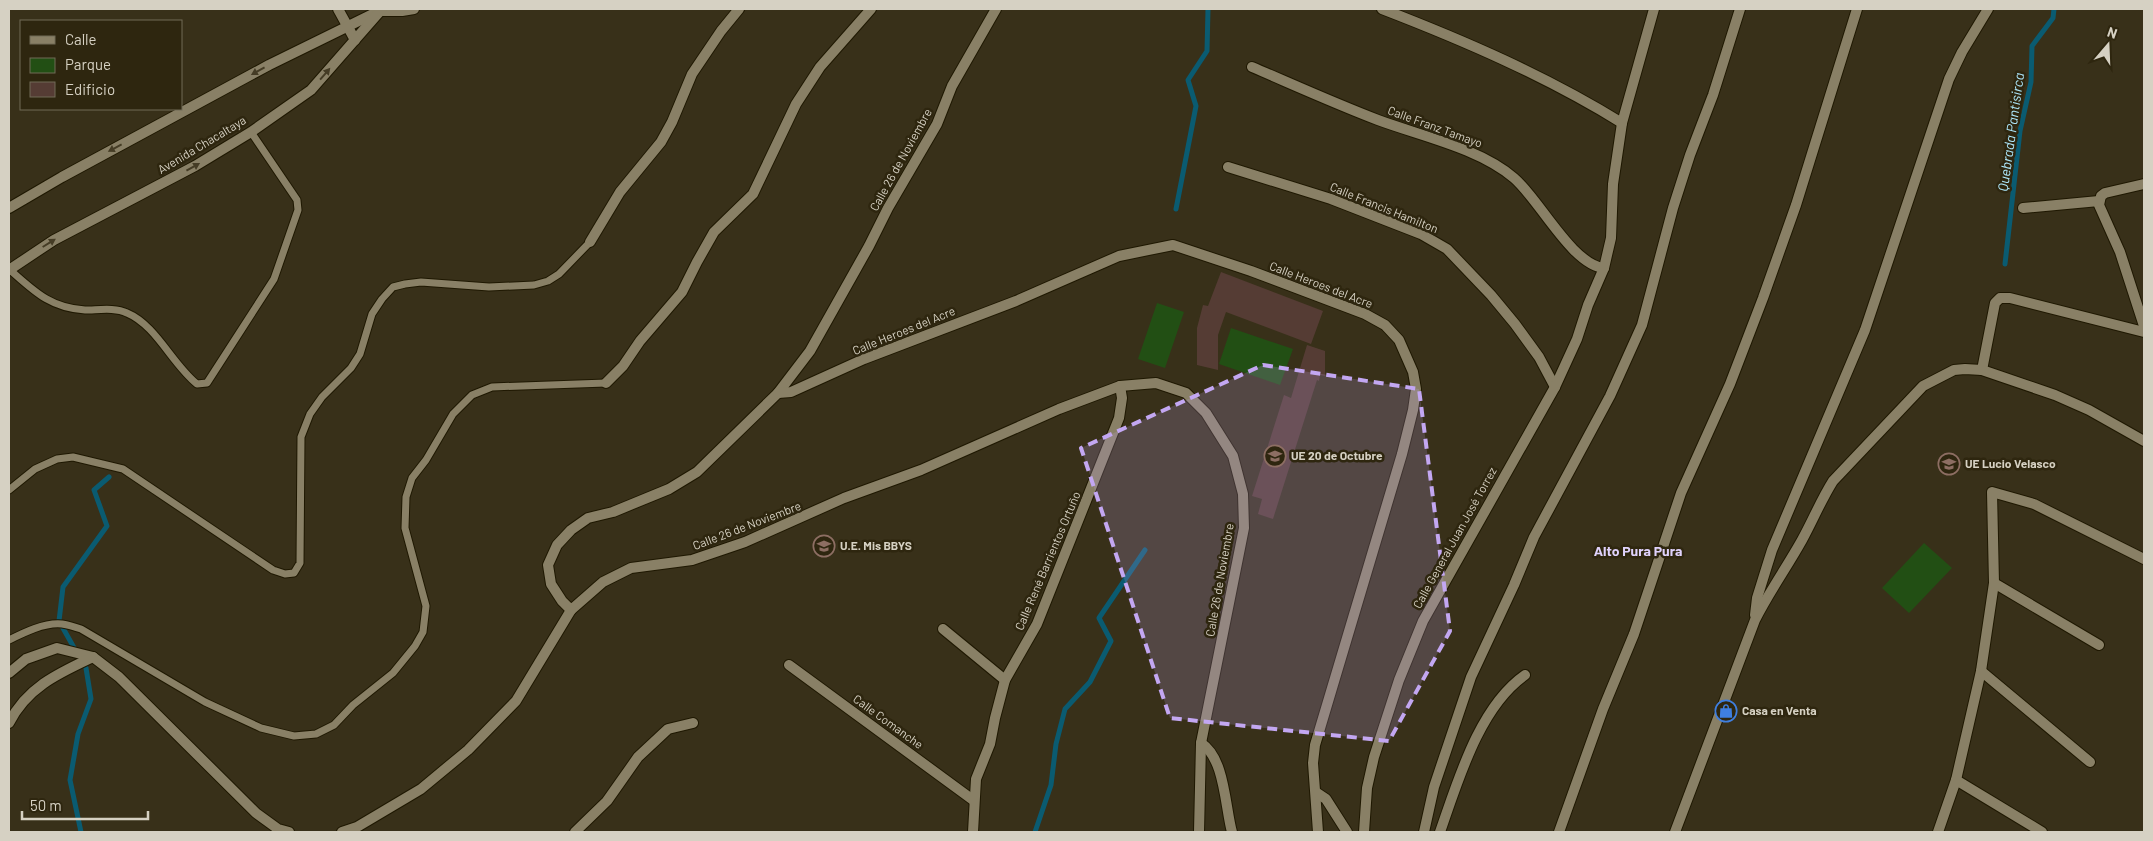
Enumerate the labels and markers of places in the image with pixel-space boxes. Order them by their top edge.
school or university icon: UE 20 de Octubre [1263,444,1287,468]
place label: UE 20 de Octubre [1291,448,1383,462]
school or university icon: UE Lucio Velasco [1937,452,1961,476]
place label: UE Lucio Velasco [1965,456,2056,470]
school or university icon: U.E. Mis BBYS [812,534,836,558]
place label: U.E. Mis BBYS [840,538,912,552]
shop icon: Casa en Venta [1714,699,1738,723]
place label: Casa en Venta [1742,703,1817,717]

